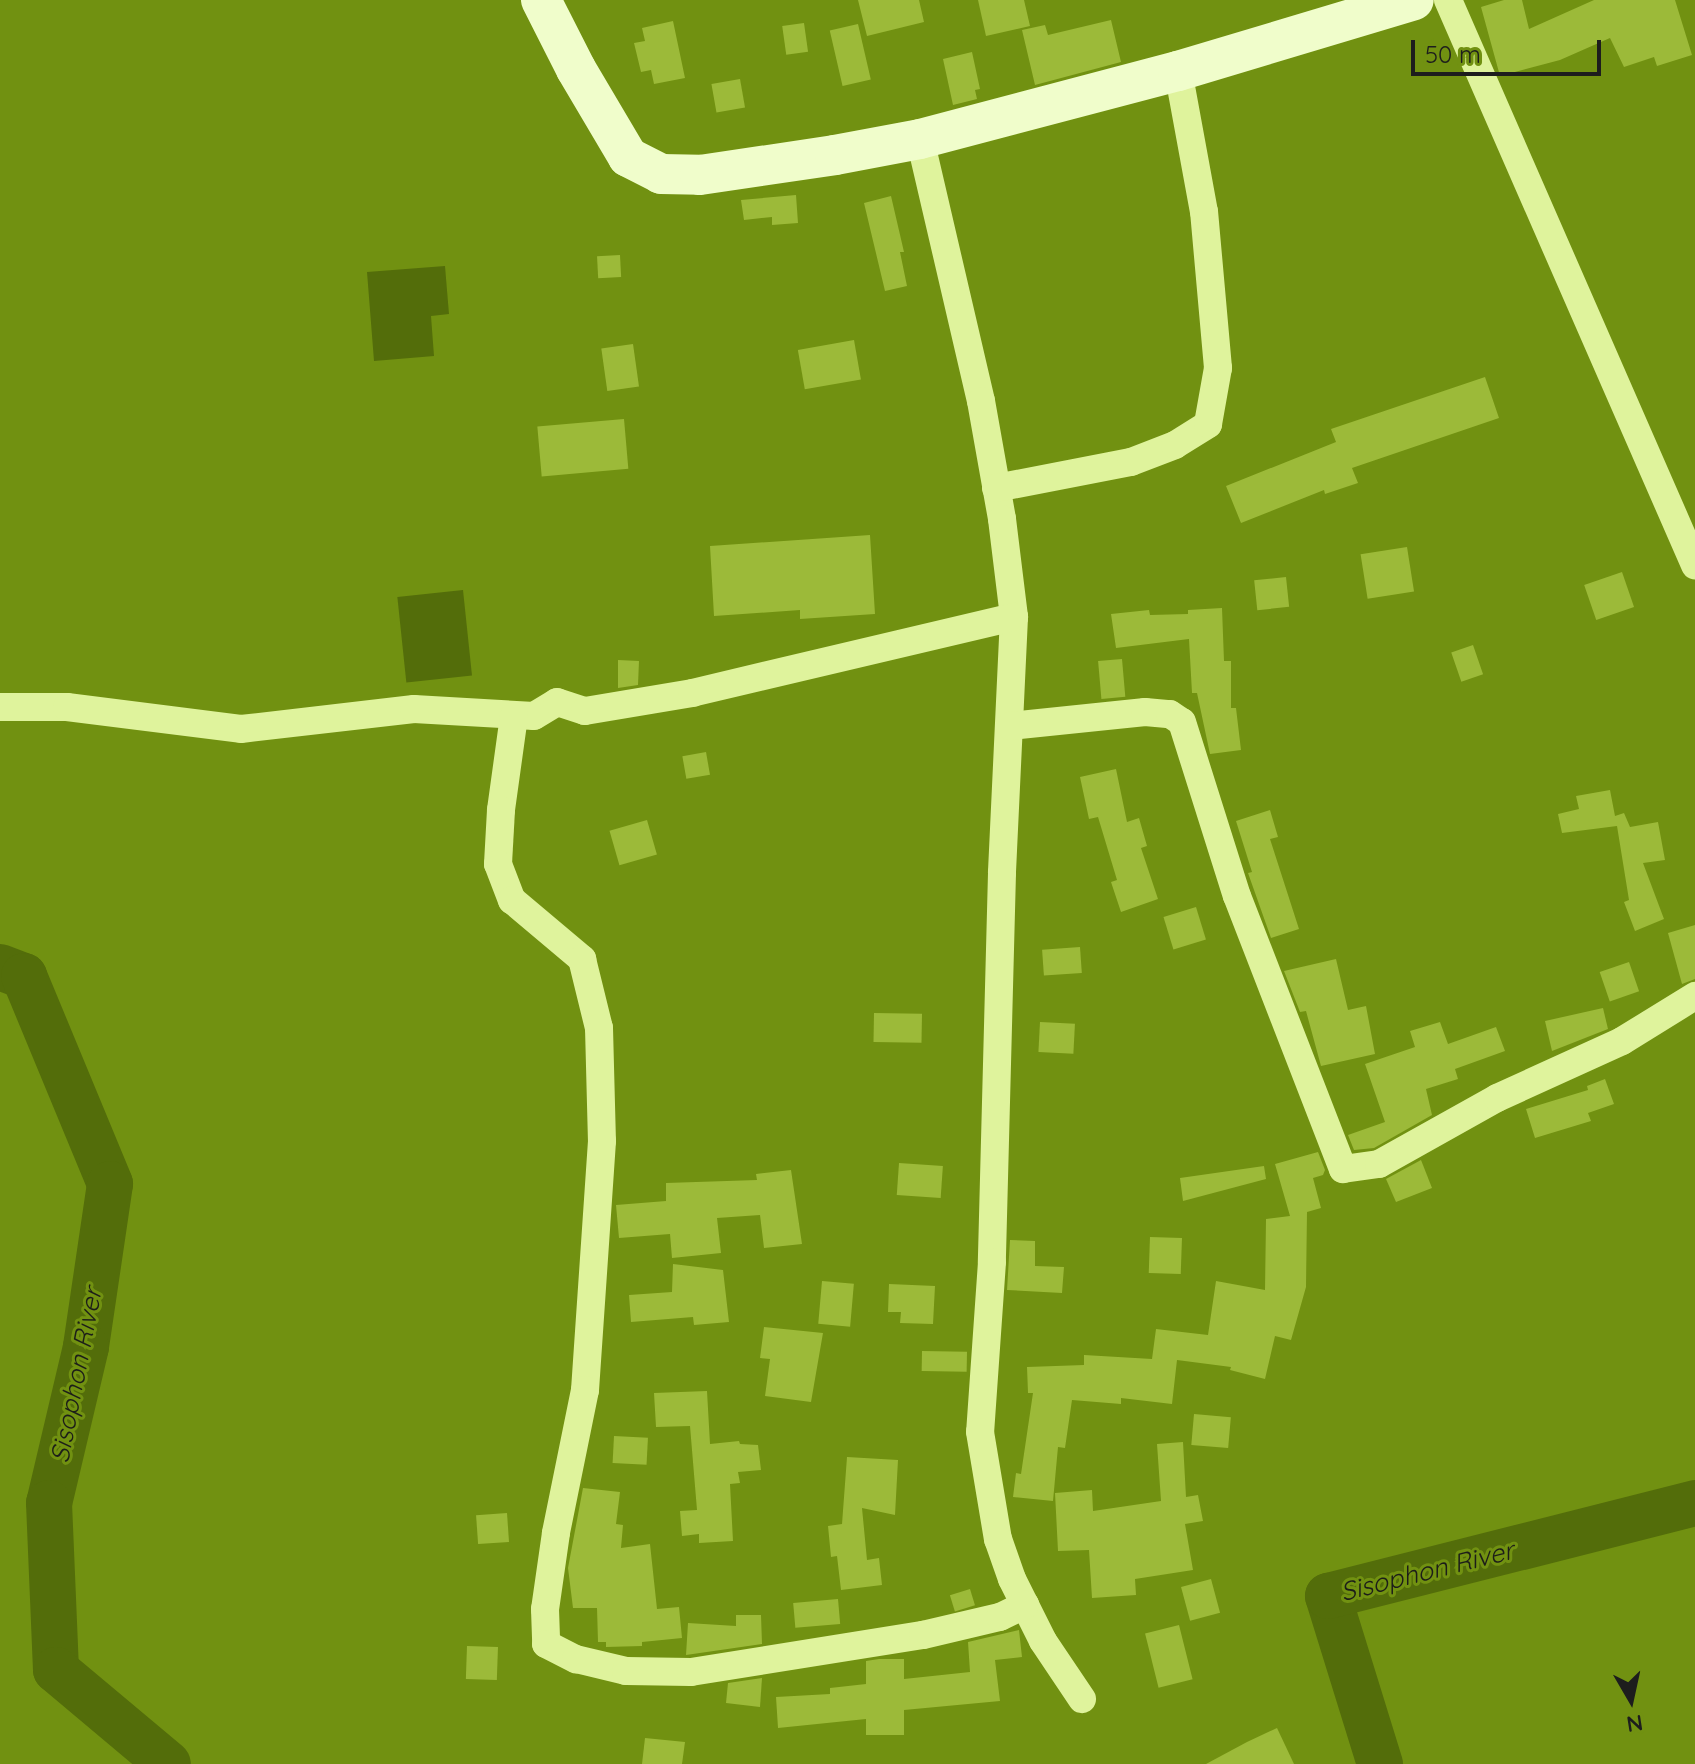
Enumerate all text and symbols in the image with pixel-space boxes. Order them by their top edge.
scale bar [1415,24,1605,74]
text: 50 m [1425,39,1481,69]
water label: Sisophon River [44,1285,108,1465]
water label: Sisophon River [1337,1534,1517,1608]
north arrow [1591,1660,1671,1740]
text: N [1625,1709,1645,1739]

